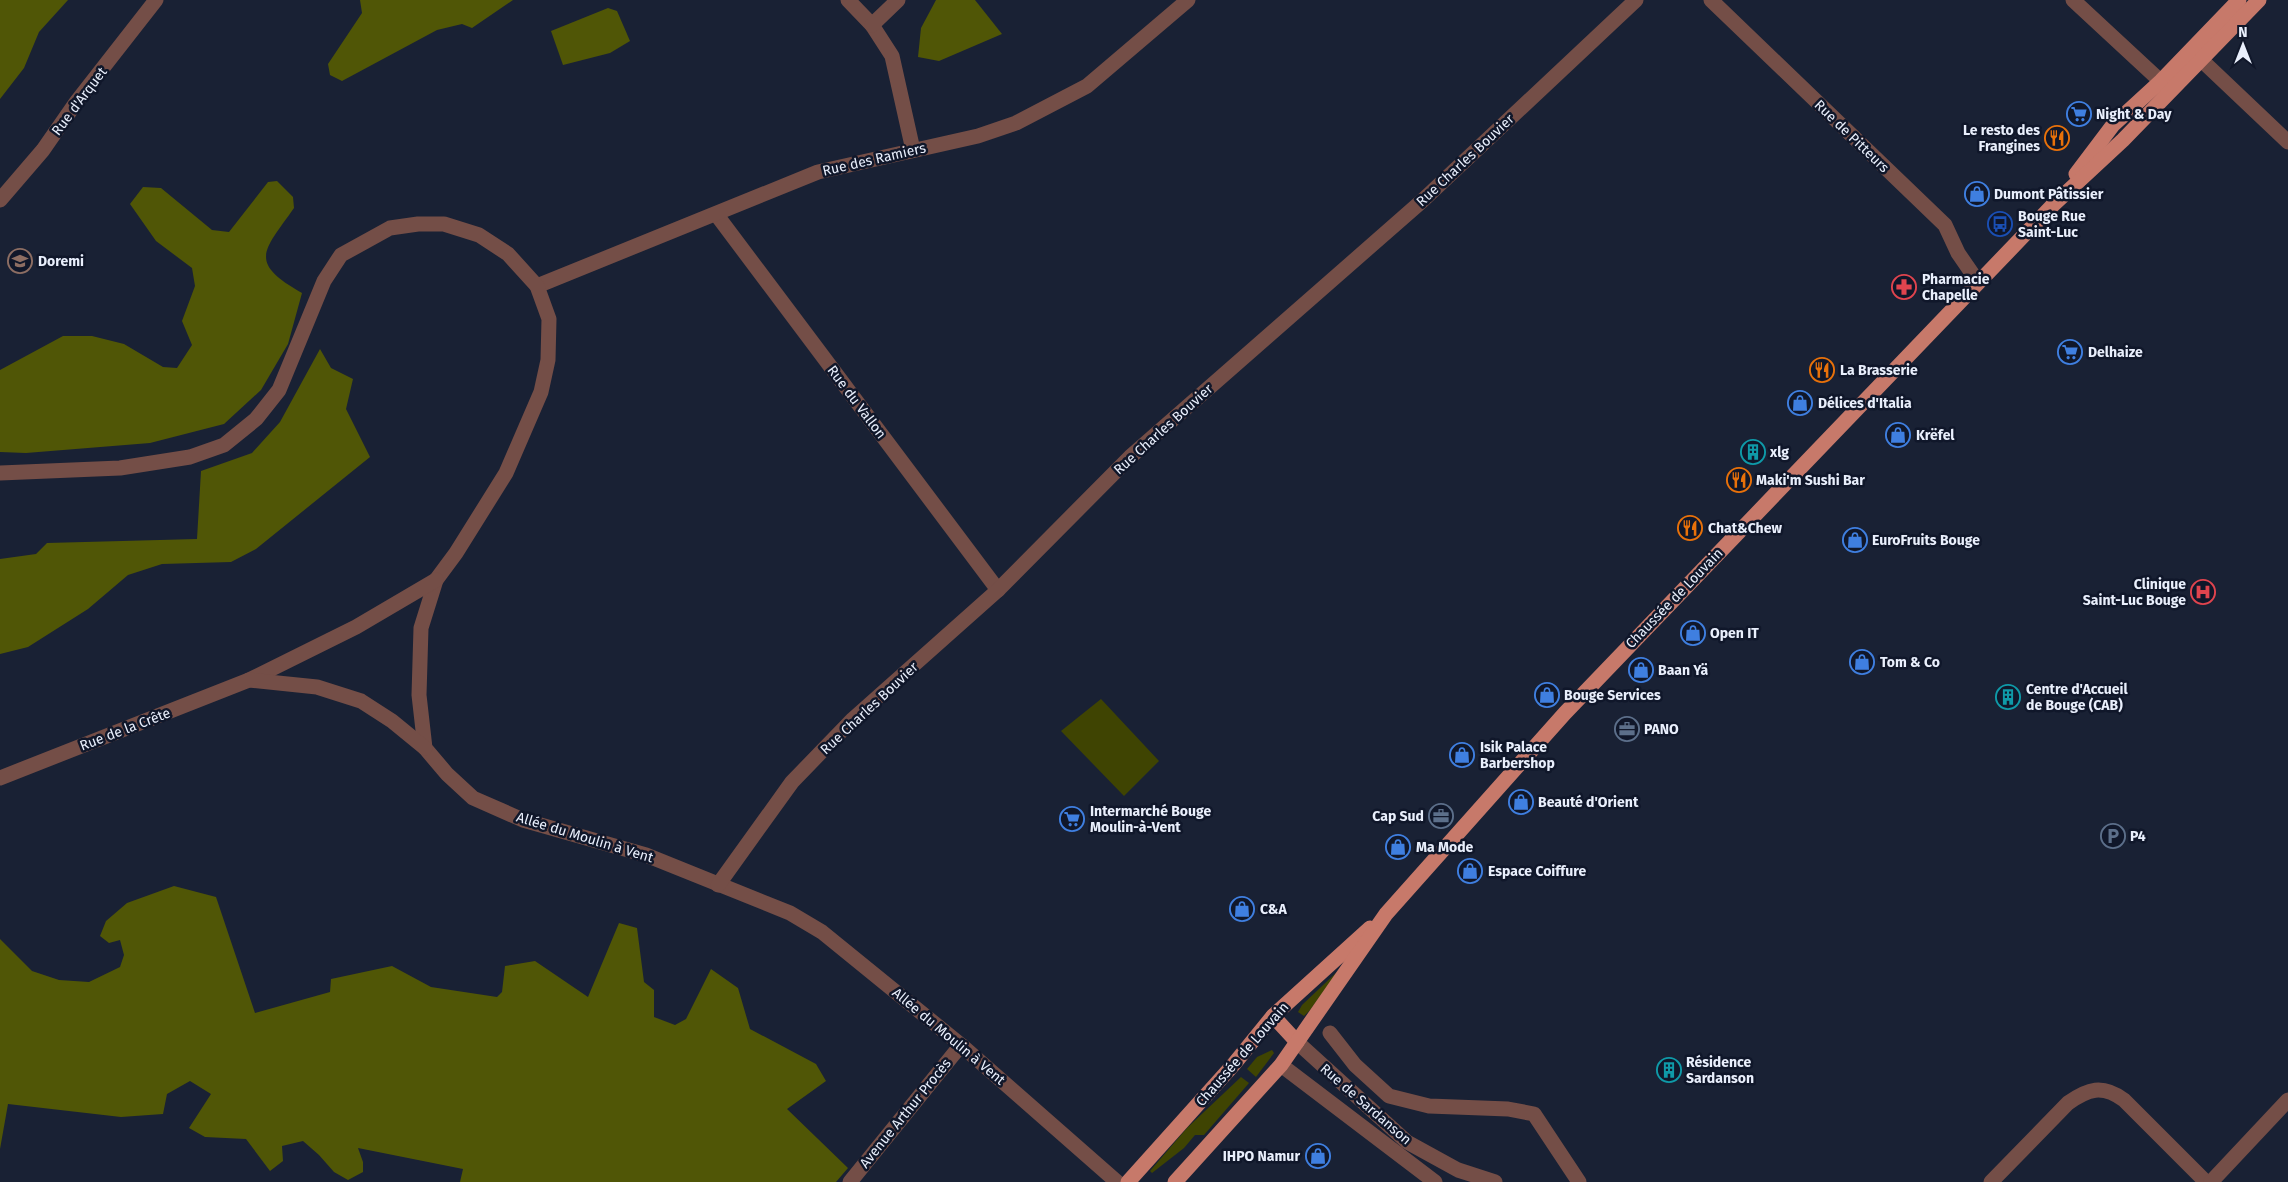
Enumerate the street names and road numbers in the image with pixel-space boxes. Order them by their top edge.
street label: Rue d'Arquet [48,63,111,139]
street label: Rue de Pitteurs [1811,96,1893,177]
street label: Rue Charles Bouvier [1413,110,1518,210]
street label: Rue des Ramiers [821,139,928,180]
street label: Rue du Vallon [824,362,890,442]
street label: Rue Charles Bouvier [1110,380,1217,478]
street label: Chaussée de Louvain [1622,545,1727,652]
street label: Rue Charles Bouvier [817,658,922,758]
street label: Rue de la Crête [77,704,173,755]
street label: Allée du Moulin à Vent [514,809,656,867]
street label: Allée du Moulin à Vent [889,984,1009,1089]
street label: Chaussée de Louvain [1192,999,1292,1110]
street label: Avenue Arthur Procès [856,1055,955,1171]
street label: Rue de Sardanson [1317,1060,1415,1149]

